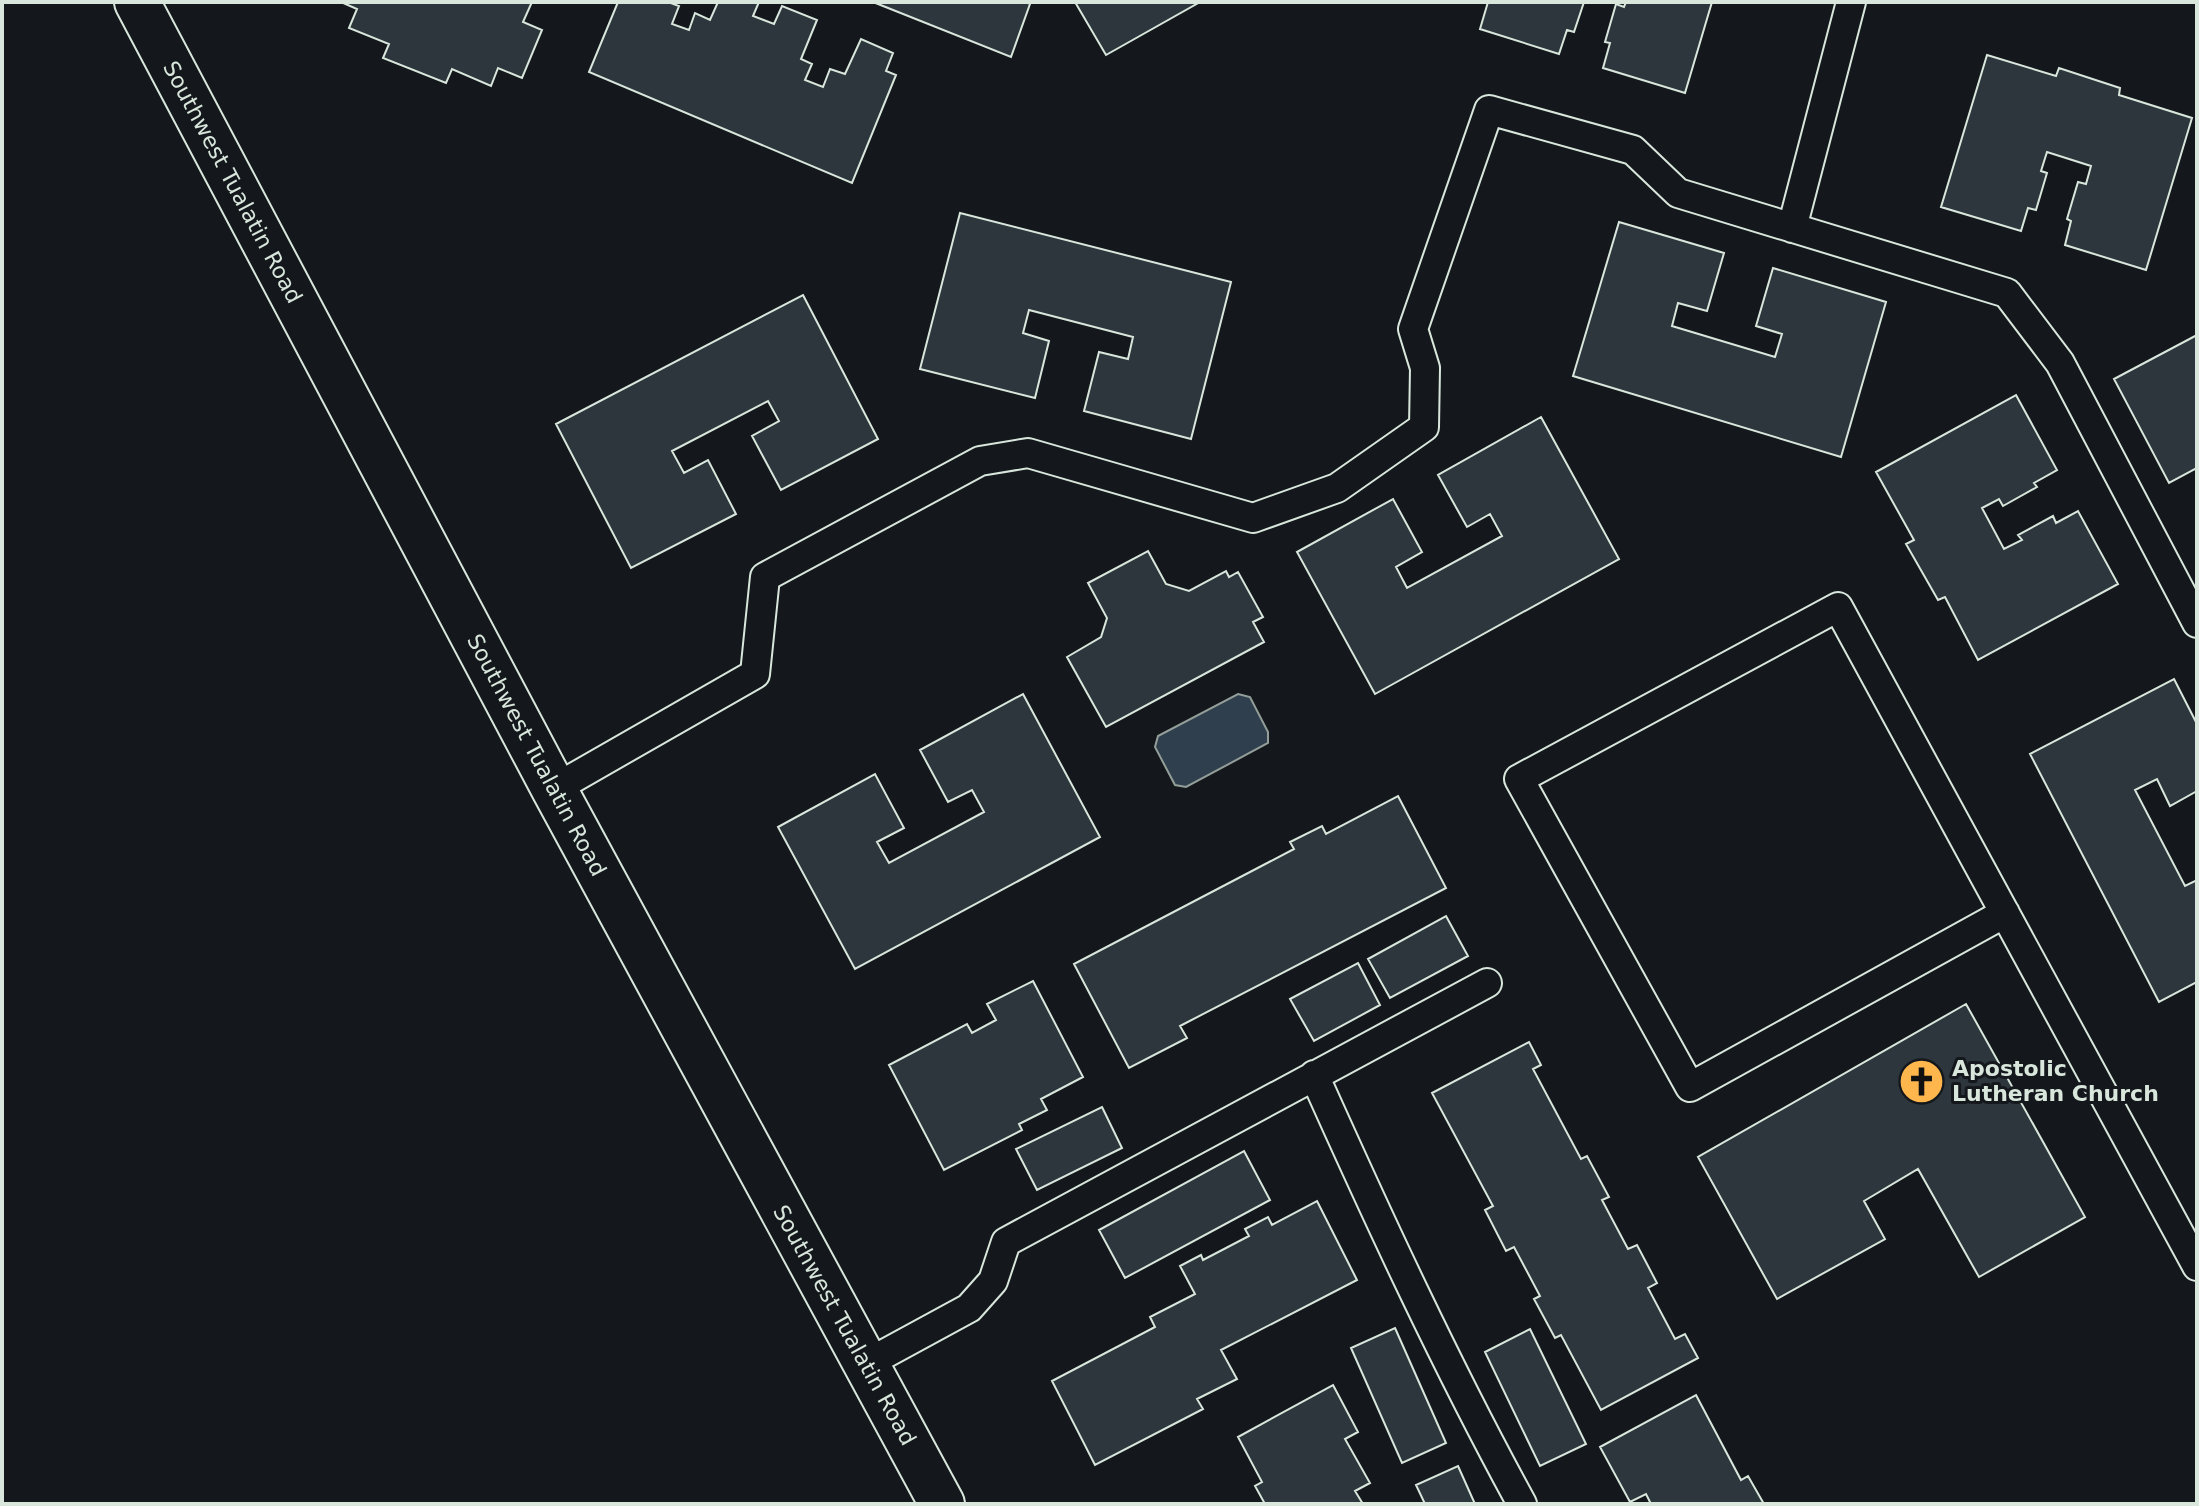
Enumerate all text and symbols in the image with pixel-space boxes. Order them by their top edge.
street label: Southwest Tualatin Road [158,57,307,308]
street label: Southwest Tualatin Road [462,630,611,881]
place label: Apostolic Lutheran Church [1952,1056,2159,1106]
church icon: Apostolic Lutheran Church [1897,1057,1945,1105]
street label: Southwest Tualatin Road [768,1201,921,1450]

